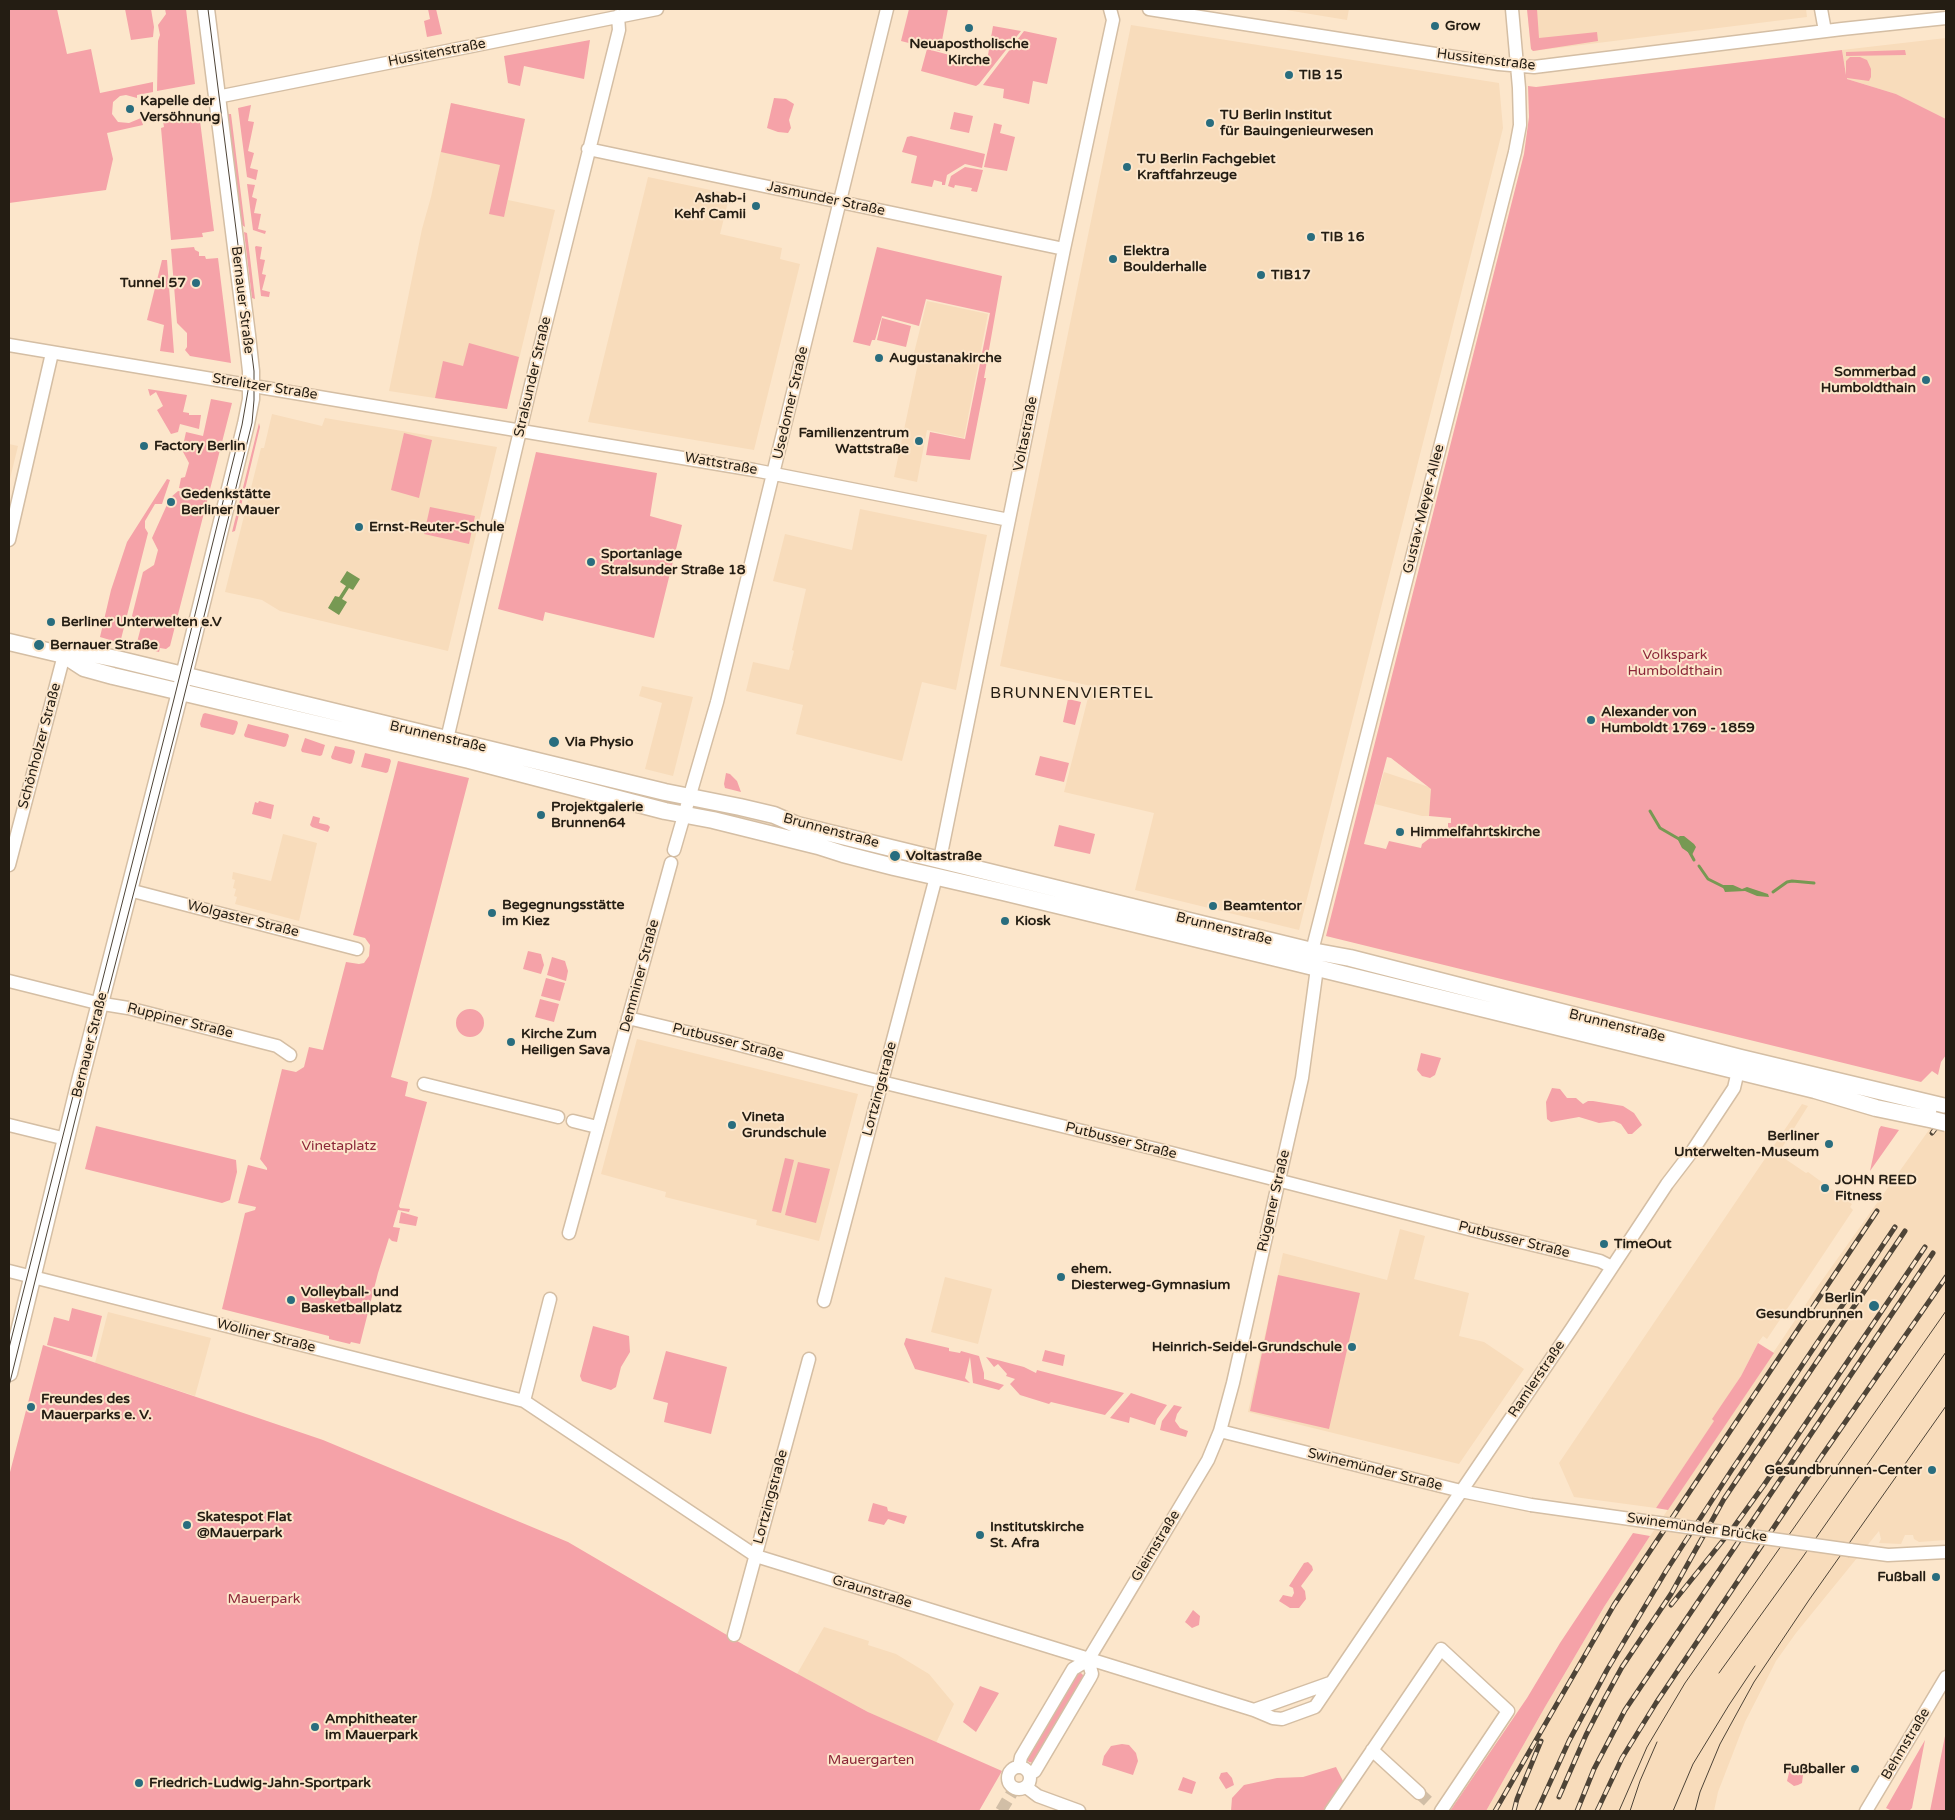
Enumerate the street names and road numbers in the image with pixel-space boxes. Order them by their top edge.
street label: Hussitenstraße [387,35,487,71]
street label: Hussitenstraße [1436,46,1536,74]
street label: Jasmunder Straße [766,178,886,220]
street label: Bernauer Straße [227,245,257,355]
street label: Stralsunder Straße [511,315,555,439]
street label: Usedomer Straße [770,345,812,461]
street label: Strelitzer Straße [211,370,319,404]
street label: Voltastraße [1011,395,1041,473]
street label: Gustav-Meyer-Allee [1400,443,1448,575]
street label: Wattstraße [683,449,759,479]
street label: Schönholzer Straße [15,681,65,811]
street label: Brunnenstraße [388,718,488,756]
street label: Brunnenstraße [781,810,881,852]
street label: Wolgaster Straße [185,897,301,941]
street label: Brunnenstraße [1174,909,1274,949]
street label: Demminer Straße [617,918,663,1034]
street label: Bernauer Straße [69,991,111,1099]
street label: Ruppiner Straße [125,1000,235,1042]
street label: Brunnenstraße [1567,1006,1667,1046]
street label: Putbusser Straße [671,1020,785,1064]
street label: Lortzingstraße [859,1040,901,1138]
street label: Putbusser Straße [1064,1119,1178,1163]
street label: Rügener Straße [1254,1148,1294,1254]
street label: Putbusser Straße [1457,1218,1571,1262]
street label: Wolliner Straße [215,1316,317,1356]
street label: Ramlerstraße [1505,1337,1569,1421]
street label: Swinemünder Straße [1306,1445,1444,1495]
street label: Lortzingstraße [750,1448,792,1546]
street label: Gleimstraße [1128,1507,1184,1585]
street label: Swinemünder Brücke [1626,1510,1768,1546]
street label: Graunstraße [830,1572,914,1612]
street label: Behmstraße [1878,1705,1934,1783]

